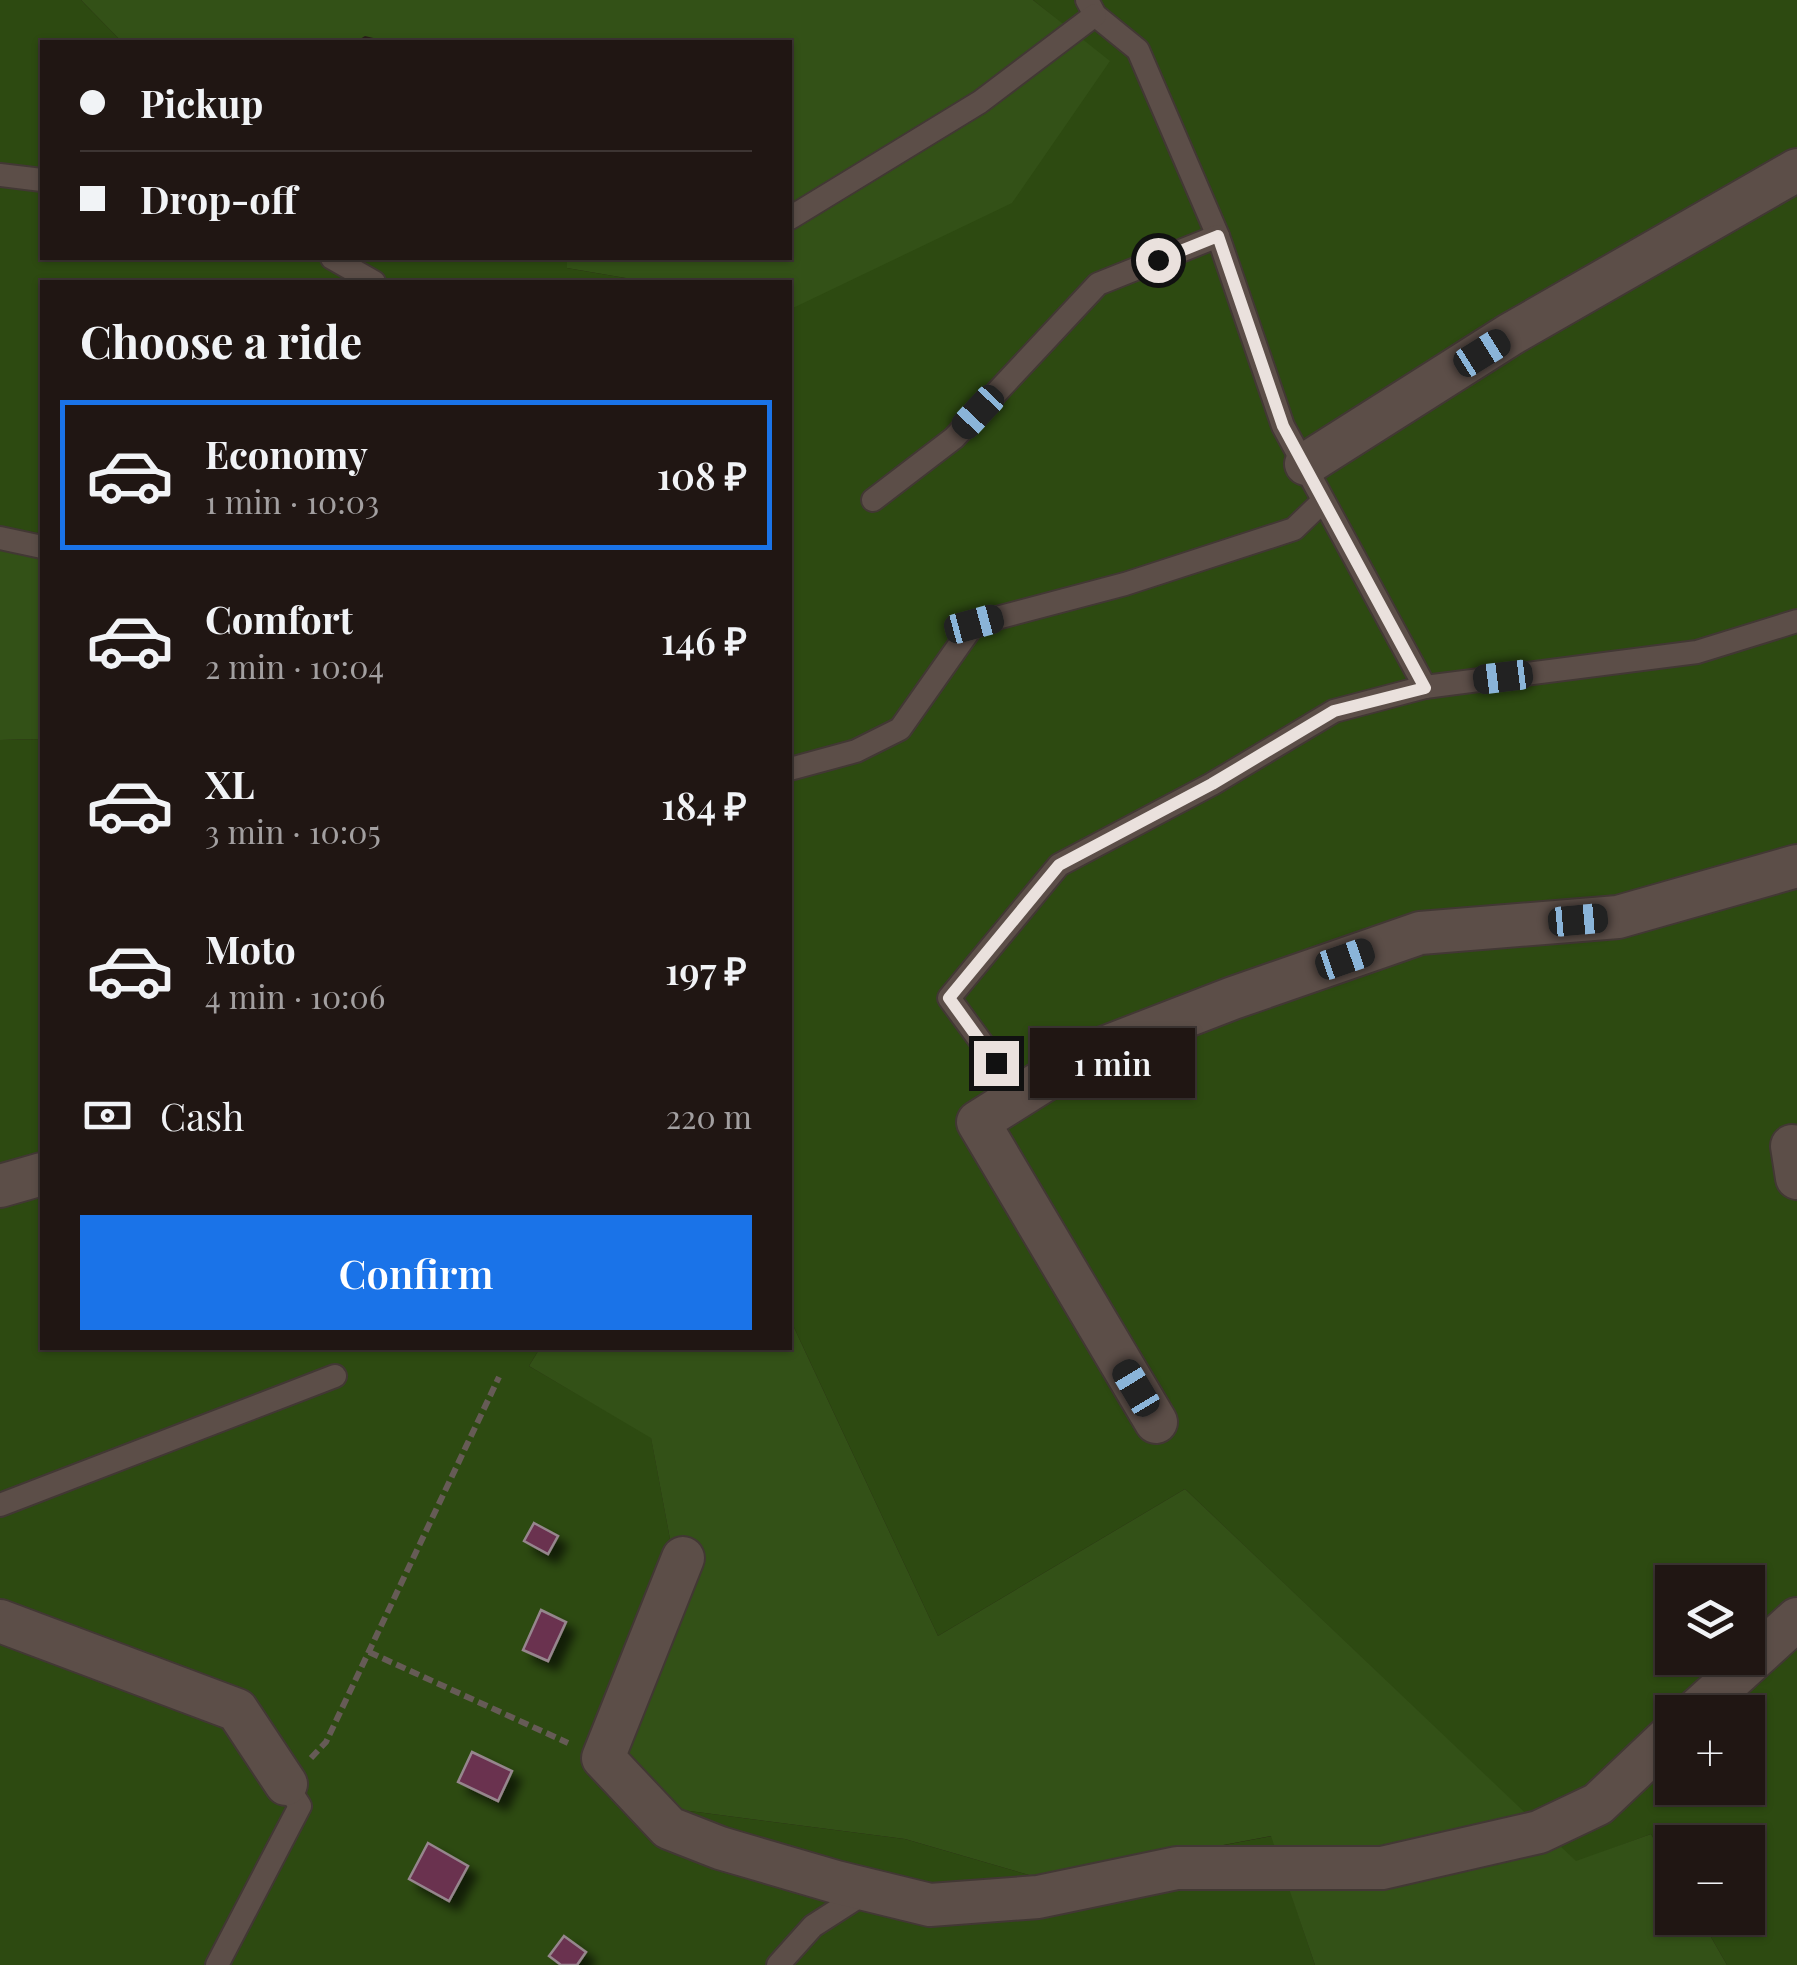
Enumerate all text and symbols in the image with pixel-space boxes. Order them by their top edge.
text: Pickup [140,77,263,128]
text: Drop-off [140,173,297,224]
route start [1136,238,1181,283]
text: Choose a ride [80,310,362,370]
car [1449,324,1515,382]
car [947,380,1009,444]
text: Economy [205,428,368,479]
icon: car [85,430,175,520]
text: 108 ₽ [657,449,747,500]
text: 1 min · 10:03 [205,479,379,522]
text: Comfort [205,593,353,644]
icon: car [85,595,175,685]
car [941,602,1007,646]
text: 146 ₽ [661,614,747,665]
text: 2 min · 10:04 [205,644,384,687]
car [1471,658,1535,696]
text: XL [205,758,254,809]
icon: car [85,760,175,850]
text: 184 ₽ [661,779,747,830]
text: 3 min · 10:05 [205,809,381,852]
car [1547,902,1609,938]
text: Moto [205,923,296,974]
icon: car [85,925,175,1015]
car [1312,935,1378,983]
text: 197 ₽ [665,944,747,995]
text: 4 min · 10:06 [205,974,385,1017]
callout: 1 min [1031,1028,1196,1098]
route end [974,1041,1019,1086]
text: 1 min [1074,1041,1151,1084]
icon: cash [80,1088,135,1143]
text: Cash [160,1090,244,1141]
text: 220 m [666,1094,752,1137]
button: Confirm [80,1215,752,1330]
car [1108,1355,1164,1421]
map controls [1655,1565,1765,1935]
button: layers [1655,1565,1765,1675]
button: + [1655,1695,1765,1805]
button: − [1655,1825,1765,1935]

